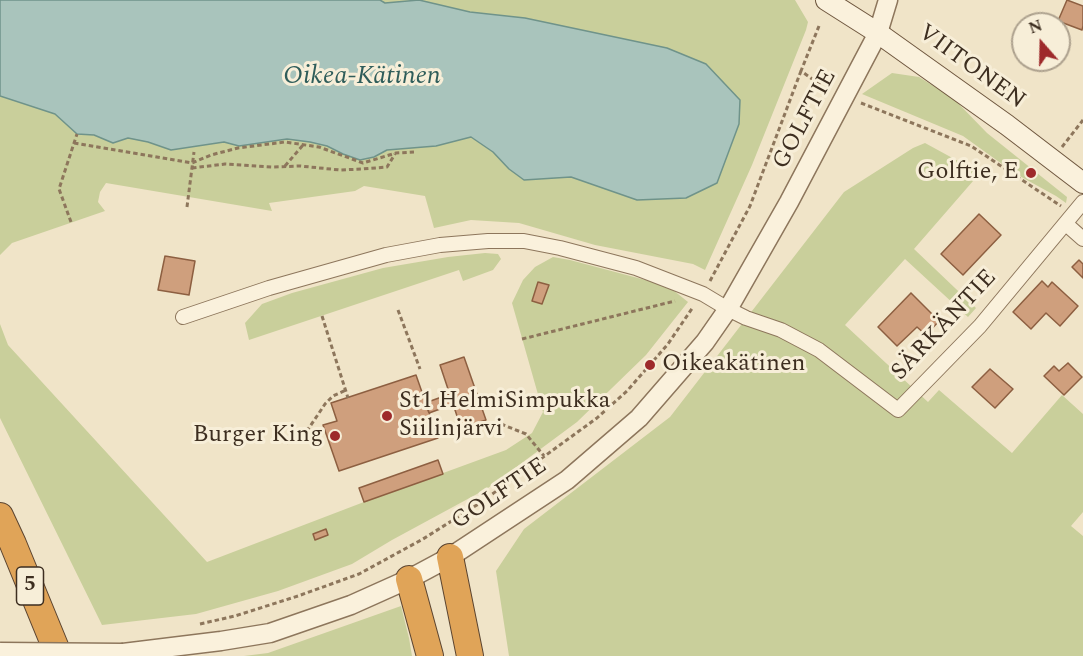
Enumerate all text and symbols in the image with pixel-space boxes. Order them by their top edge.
north arrow [1011,12,1071,72]
text: N [1025,13,1046,40]
street label: VIITONEN [912,19,1030,117]
water label: Oikea-Kätinen [283,62,441,94]
street label: GOLFTIE [768,65,844,175]
place label: Golftie, E [917,159,1019,187]
marker: Golftie, E [1024,166,1038,180]
street label: SÄRKÄNTIE [886,265,1004,387]
place label: Oikeakätinen [662,351,805,379]
marker: Oikeakätinen [643,358,657,372]
place label: St1 HelmiSimpukka Siilinjärvi [399,388,611,444]
marker: St1 HelmiSimpukka Siilinjärvi [380,409,394,423]
place label: Burger King [193,422,323,450]
marker: Burger King [328,429,342,443]
street label: GOLFTIE [447,453,553,537]
road number: 5 [16,567,44,605]

